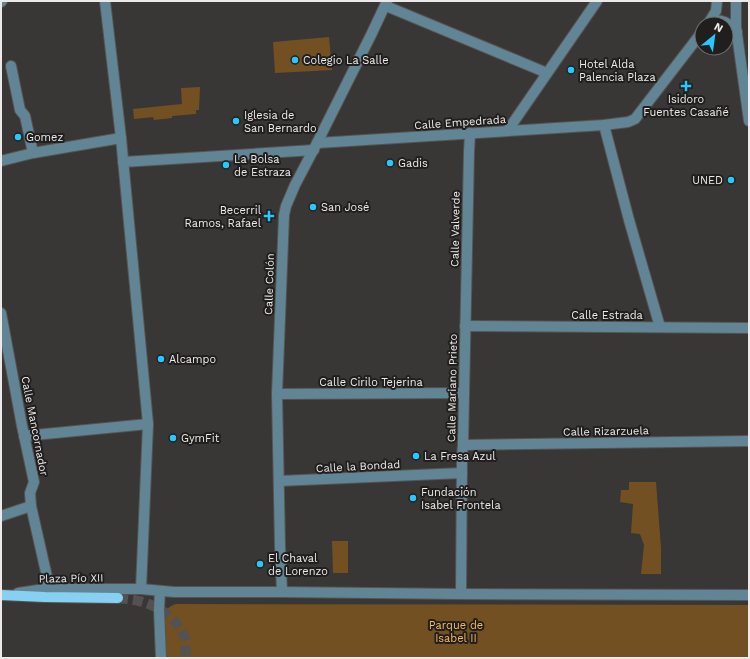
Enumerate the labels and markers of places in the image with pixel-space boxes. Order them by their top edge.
place label: Colegio La Salle [303,54,389,67]
marker: Colegio La Salle [290,55,300,65]
place label: Hotel Alda Palencia Plaza [579,58,656,84]
marker: Hotel Alda Palencia Plaza [566,65,576,75]
marker: Isidoro Fuentes Casañé [681,81,691,91]
place label: Isidoro Fuentes Casañé [643,93,729,119]
place label: Iglesia de San Bernardo [244,109,317,135]
marker: Iglesia de San Bernardo [231,116,241,126]
place label: Gomez [26,131,63,144]
marker: Gomez [13,132,23,142]
place label: La Bolsa de Estraza [234,153,291,179]
place label: Gadis [398,157,428,170]
marker: Gadis [385,158,395,168]
marker: La Bolsa de Estraza [221,160,231,170]
place label: UNED [692,174,723,187]
marker: UNED [726,175,736,185]
place label: San José [321,201,369,214]
marker: San José [308,202,318,212]
place label: Becerril Ramos, Rafael [184,204,262,230]
marker: Becerril Ramos, Rafael [264,211,274,221]
place label: Alcampo [169,353,216,366]
marker: Alcampo [156,354,166,364]
place label: GymFit [181,432,220,445]
marker: GymFit [168,433,178,443]
place label: La Fresa Azul [424,450,496,463]
marker: La Fresa Azul [411,451,421,461]
place label: Fundación Isabel Frontela [421,486,501,512]
marker: Fundación Isabel Frontela [408,493,418,503]
place label: El Chaval de Lorenzo [268,552,328,578]
marker: El Chaval de Lorenzo [255,559,265,569]

